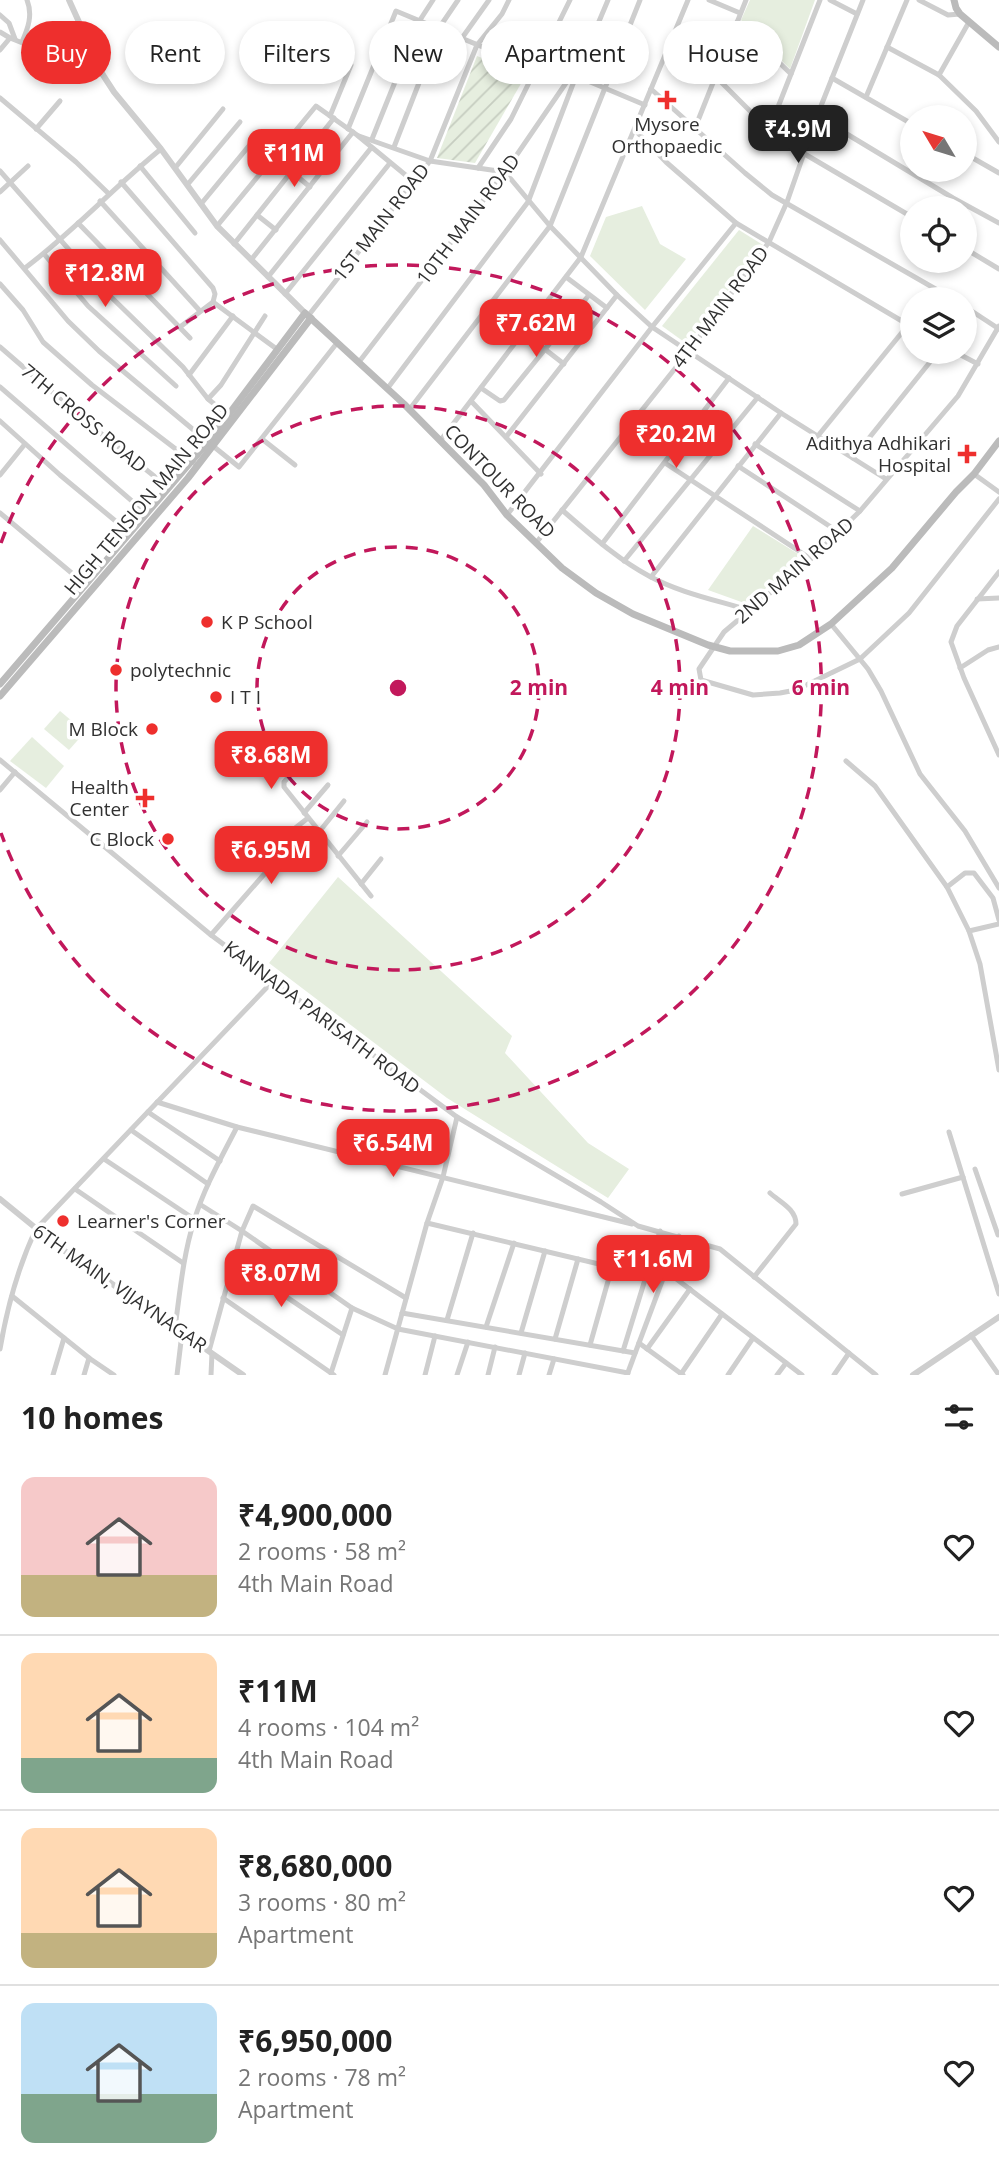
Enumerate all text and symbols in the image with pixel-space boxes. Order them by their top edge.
chip: Buy [21,21,111,84]
chip: Rent [125,21,225,84]
chip: Filters [239,21,355,84]
chip: New [369,21,467,84]
chip: Apartment [481,21,649,84]
chip: House [663,21,783,84]
marker: Mysore Orthopaedic [657,90,677,110]
north arrow [900,105,976,182]
map controls [900,105,977,364]
pin: ₹4.9M [749,106,847,165]
place label: Mysore Orthopaedic [612,111,722,159]
text: ₹4.9M [764,112,832,144]
pin: ₹11M [253,130,335,189]
text: ₹11M [263,136,325,168]
street label: 10TH MAIN ROAD [410,148,526,290]
street label: 1ST MAIN ROAD [327,158,435,286]
button: locate [900,196,977,273]
street label: 4TH MAIN ROAD [666,241,774,373]
pin: ₹12.8M [48,250,162,309]
text: ₹12.8M [65,256,145,288]
button: layers [900,287,977,364]
pin: ₹7.62M [479,300,593,359]
text: ₹7.62M [496,306,576,338]
street label: 7TH CROSS ROAD [16,358,152,478]
street label: HIGH TENSION MAIN ROAD [58,398,234,600]
pin: ₹20.2M [619,410,733,470]
text: ₹20.2M [636,417,716,449]
street label: CONTOUR ROAD [439,418,561,544]
place label: Adithya Adhikari Hospital [806,430,951,478]
marker: Adithya Adhikari Hospital [957,444,977,464]
street label: 2ND MAIN ROAD [729,511,859,629]
place label: K P School [221,609,313,635]
marker: K P School [199,614,215,630]
place label: polytechnic [130,657,231,683]
marker: polytechnic [108,662,124,678]
text: 2 min [510,673,568,701]
text: 4 min [651,673,709,701]
text: 6 min [792,673,850,701]
centre of rings [386,676,410,700]
place label: I T I [230,684,261,710]
marker: I T I [208,689,224,705]
place label: M Block [68,716,138,742]
marker: M Block [144,721,160,737]
pin: ₹8.68M [214,732,328,791]
text: ₹8.68M [231,738,311,770]
place label: Health Center [70,774,129,822]
marker: Health Center [135,788,155,808]
place label: C Block [90,826,154,852]
pin: ₹6.95M [214,826,328,886]
marker: C Block [160,831,176,847]
text: ₹6.95M [231,833,311,865]
street label: KANNADA PARISATH ROAD [218,935,426,1099]
pin: ₹6.54M [336,1120,450,1179]
text: ₹6.54M [353,1126,433,1158]
place label: Learner's Corner [77,1208,226,1234]
marker: Learner's Corner [55,1213,71,1229]
street label: 6TH MAIN, VIJAYNAGAR [28,1218,212,1358]
pin: ₹11.6M [596,1236,710,1295]
text: ₹11.6M [613,1242,693,1274]
pin: ₹8.07M [224,1250,338,1309]
text: ₹8.07M [241,1256,321,1288]
text: 10 homes [21,1397,164,1438]
icon: filters [940,1398,978,1436]
text: ₹4,900,000 [238,1494,392,1535]
icon: home [77,1505,161,1589]
icon: heart [940,1528,978,1566]
text: 2 rooms · 58 m² [238,1535,406,1567]
text: 4th Main Road [238,1567,394,1599]
text: ₹11M [238,1670,318,1711]
icon: home [77,1681,161,1765]
icon: heart [940,1704,978,1742]
text: 4 rooms · 104 m² [238,1711,419,1743]
text: 4th Main Road [238,1743,394,1775]
text: ₹8,680,000 [238,1845,392,1886]
icon: home [77,1856,161,1940]
icon: heart [940,1879,978,1917]
text: 3 rooms · 80 m² [238,1886,406,1918]
text: Apartment [238,1918,354,1950]
text: ₹6,950,000 [238,2020,392,2061]
icon: home [77,2031,161,2115]
icon: heart [940,2054,978,2092]
text: 2 rooms · 78 m² [238,2061,406,2093]
text: Apartment [238,2093,354,2125]

